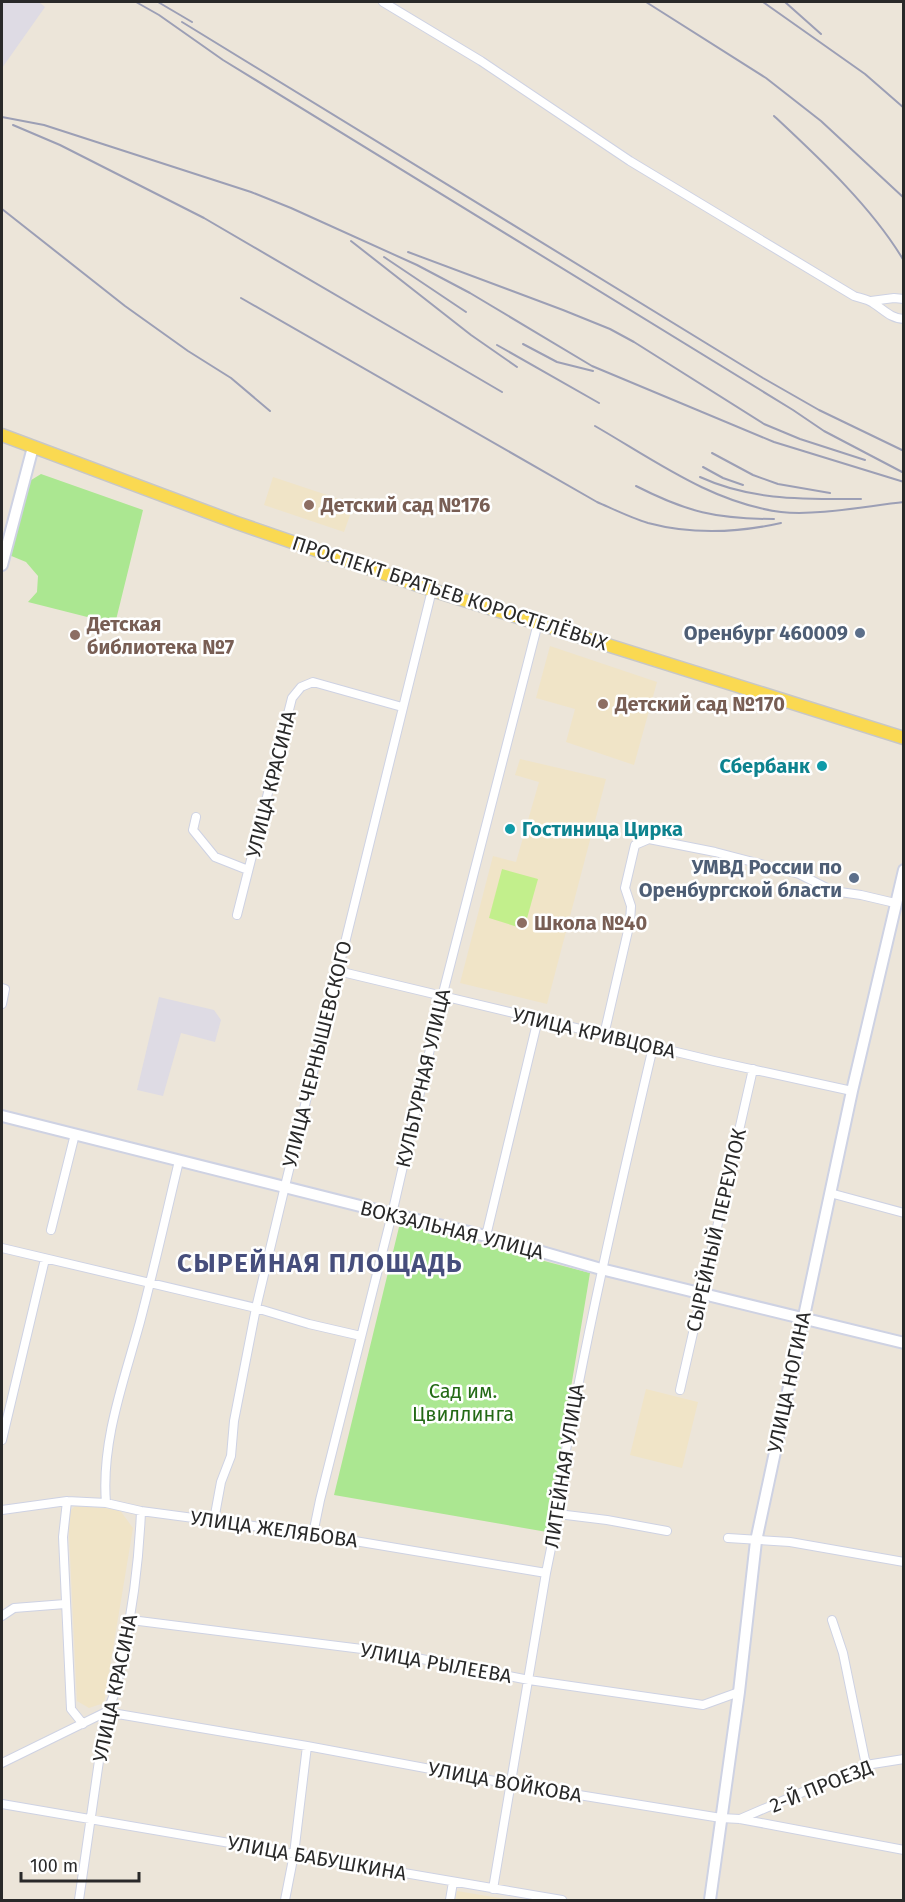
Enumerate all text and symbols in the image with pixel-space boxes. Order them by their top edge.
place label: Детский сад №176 [320,493,490,517]
marker: Детский сад №176 [302,498,316,512]
street label: ПРОСПЕКТ БРАТЬЕВ КОРОСТЕЛЁВЫХ [289,531,611,656]
place label: Детская библиотека №7 [86,612,234,659]
place label: Оренбург 460009 [684,621,848,645]
marker: Оренбург 460009 [853,626,867,640]
marker: Детская библиотека №7 [68,628,82,642]
place label: Детский сад №170 [614,692,785,716]
marker: Детский сад №170 [596,697,610,711]
street label: УЛИЦА КРАСИНА [241,708,301,860]
place label: Сбербанк [720,754,811,778]
marker: Сбербанк [815,759,829,773]
place label: Гостиница Цирка [522,817,683,841]
marker: Гостиница Цирка [503,822,517,836]
place label: УМВД России по Оренбургской бласти [639,855,842,902]
marker: УМВД России по Оренбургской бласти [847,871,861,885]
place label: Школа №40 [534,911,647,935]
marker: Школа №40 [515,916,529,930]
street label: УЛИЦА ЧЕРНЫШЕВСКОГО [277,938,357,1170]
street label: КУЛЬТУРНАЯ УЛИЦА [391,986,455,1170]
street label: УЛИЦА КРИВЦОВА [510,1003,679,1064]
street label: СЫРЕЙНЫЙ ПЕРЕУЛОК [681,1126,751,1334]
street label: ВОКЗАЛЬНАЯ УЛИЦА [358,1196,547,1265]
district label: СЫРЕЙНАЯ ПЛОЩАДЬ [177,1248,463,1279]
street label: УЛИЦА НОГИНА [762,1309,816,1455]
park label: Сад им. Цвиллинга [412,1379,514,1426]
street label: ЛИТЕЙНАЯ УЛИЦА [539,1382,589,1550]
street label: УЛИЦА ЖЕЛЯБОВА [189,1505,360,1553]
street label: УЛИЦА КРАСИНА [88,1611,143,1764]
street label: УЛИЦА РЫЛЕЕВА [358,1638,514,1688]
street label: 2-Й ПРОЕЗД [766,1754,876,1818]
street label: УЛИЦА ВОЙКОВА [426,1757,584,1807]
street label: УЛИЦА БАБУШКИНА [226,1830,409,1886]
scale bar [21,1845,140,1883]
text: 100 m [30,1855,78,1877]

